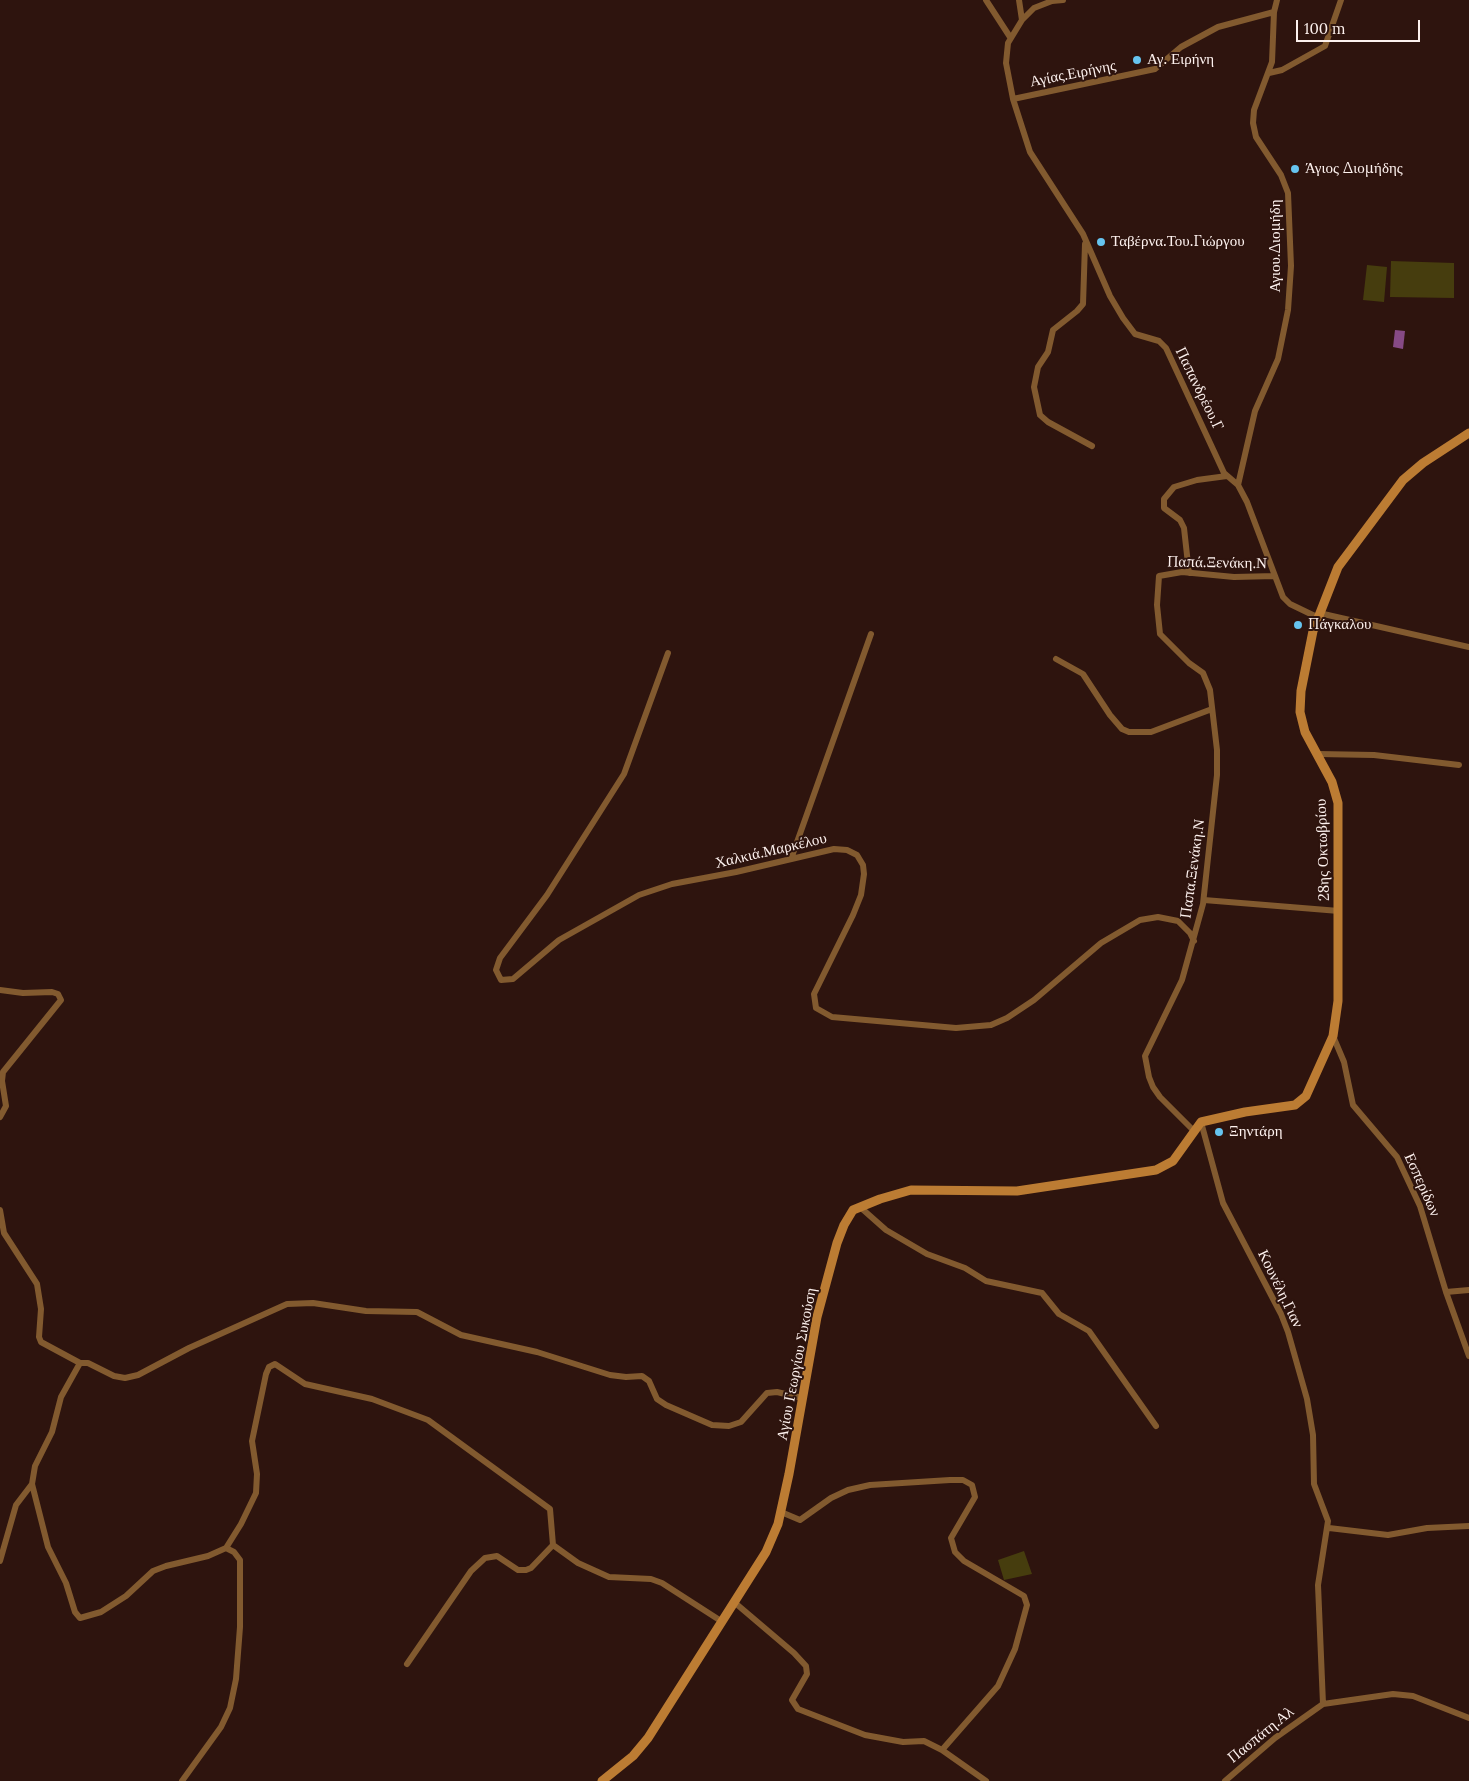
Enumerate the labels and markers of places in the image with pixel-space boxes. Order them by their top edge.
place label: Αγ. Ειρήνη [1147,51,1214,69]
marker: Αγ. Ειρήνη [1131,54,1143,66]
place label: Άγιος Διομήδης [1305,160,1403,178]
marker: Άγιος Διομήδης [1289,163,1301,175]
place label: Ταβέρνα.Του.Γιώργου [1111,233,1245,251]
marker: Ταβέρνα.Του.Γιώργου [1095,236,1107,248]
place label: Πάγκαλου [1308,616,1371,634]
marker: Πάγκαλου [1292,619,1304,631]
place label: Ξηντάρη [1229,1123,1282,1141]
marker: Ξηντάρη [1213,1126,1225,1138]

